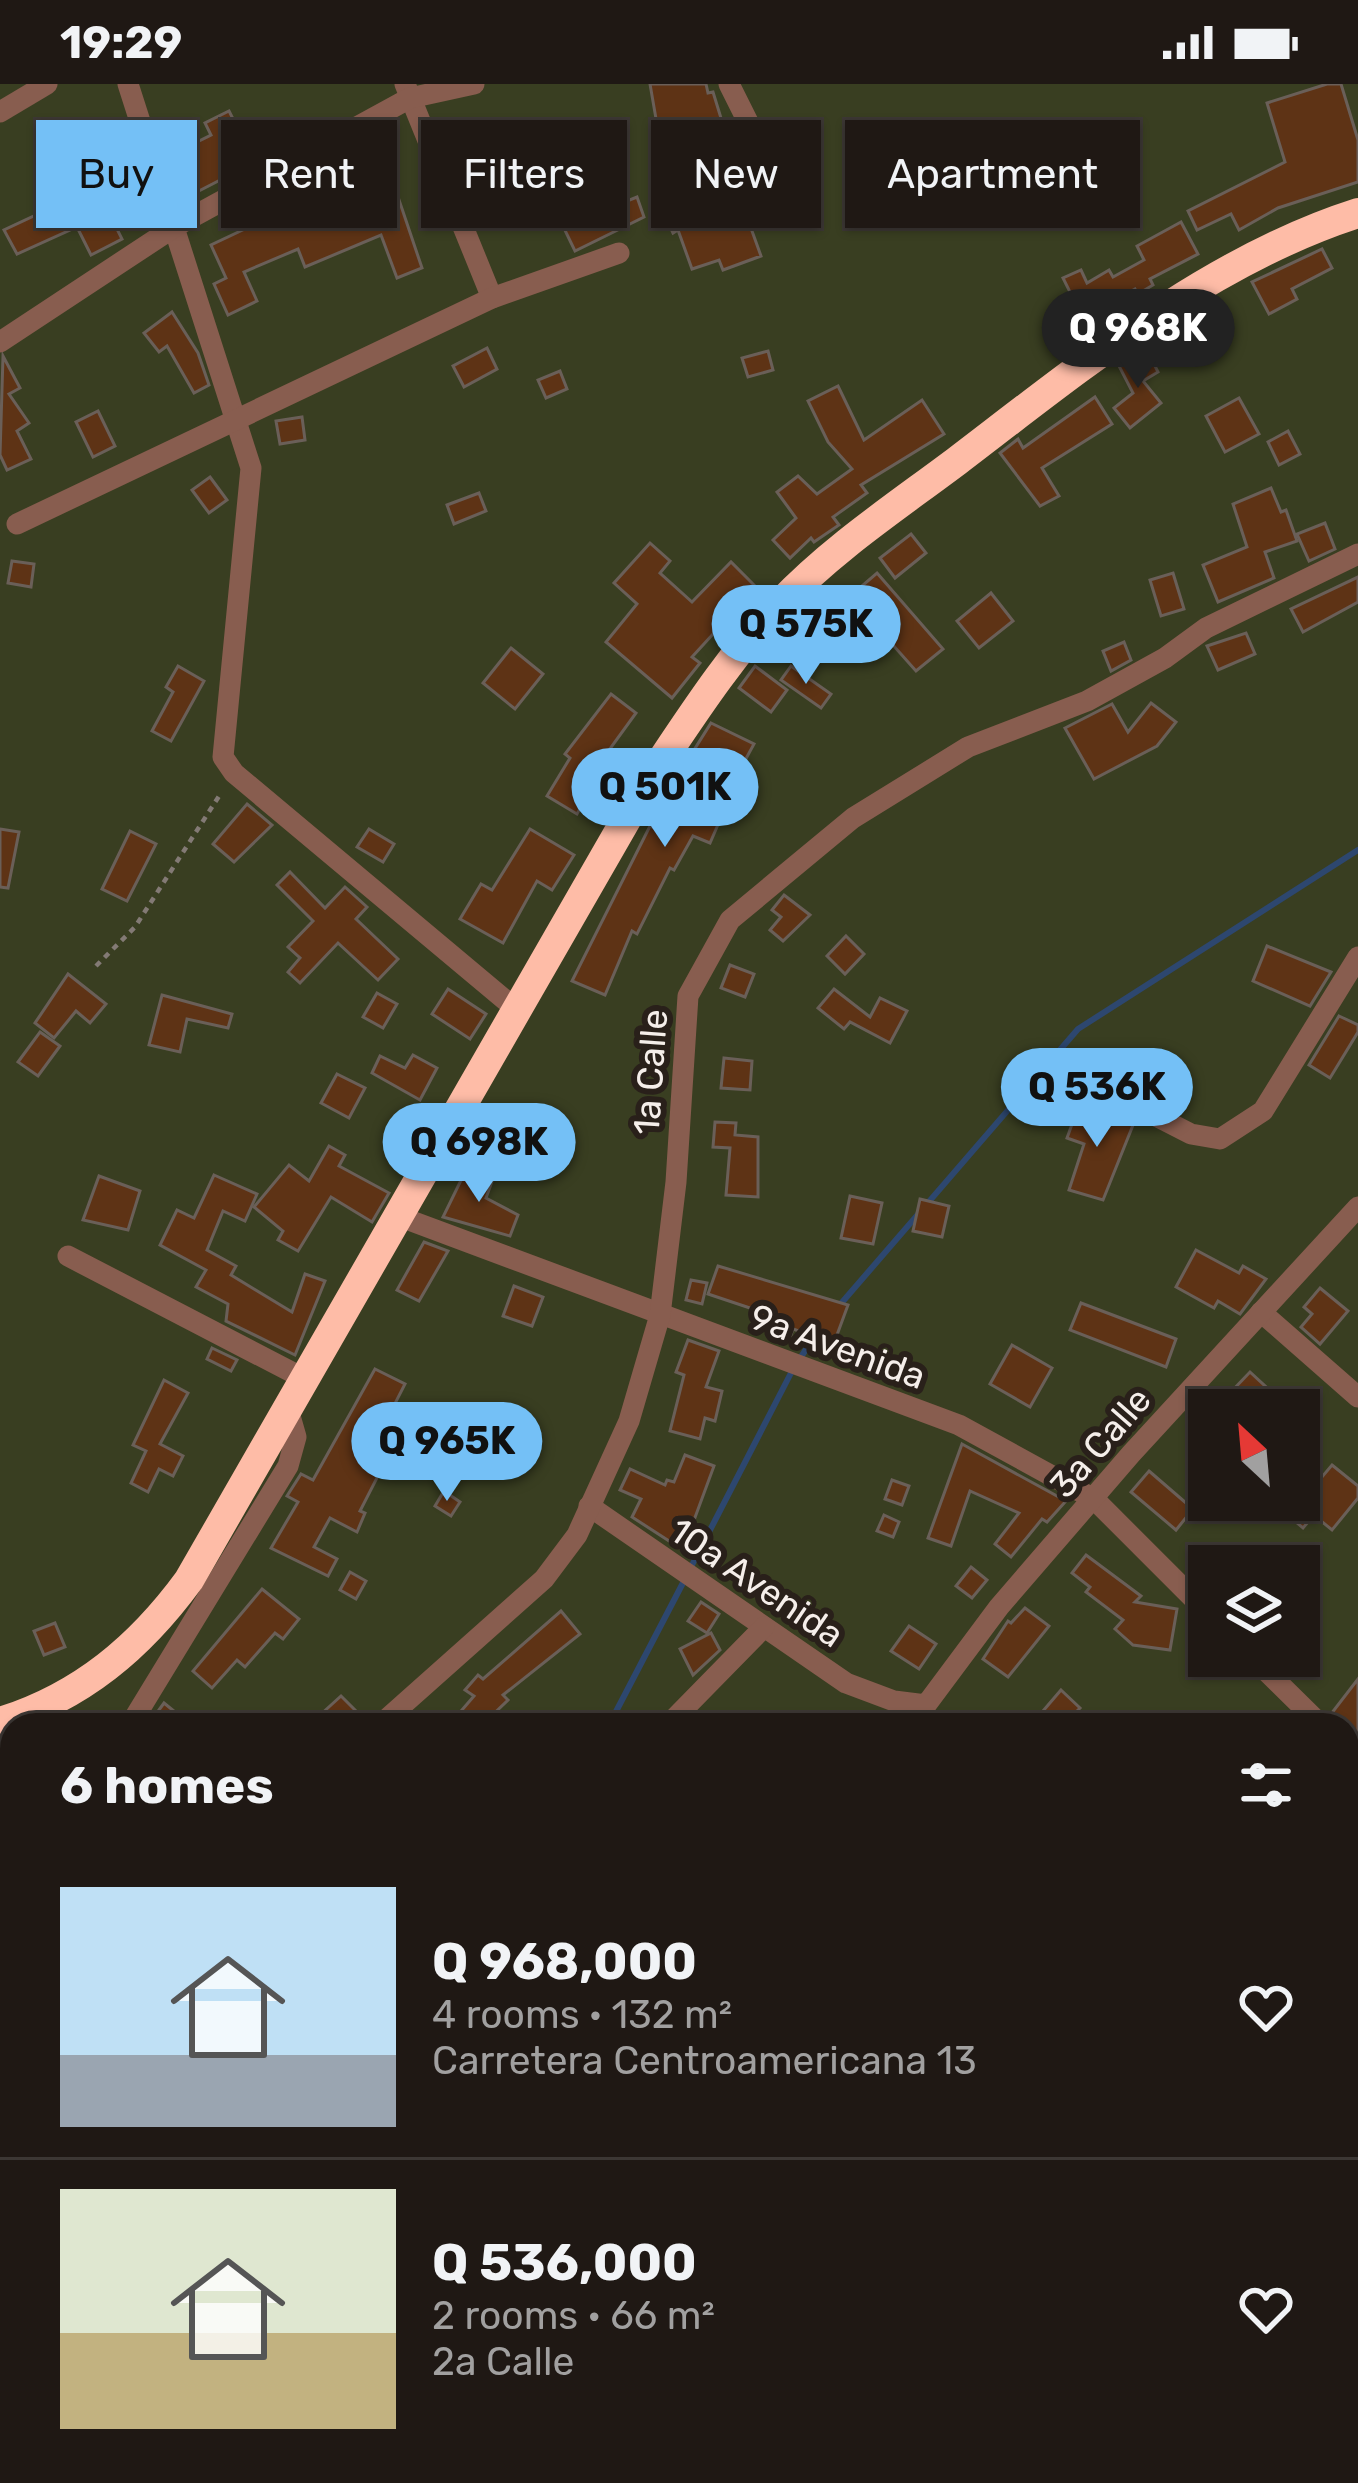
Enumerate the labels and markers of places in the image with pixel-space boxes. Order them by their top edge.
pin: Q 968K [1040,289,1236,391]
pin: Q 575K [708,585,904,687]
pin: Q 501K [567,748,763,850]
pin: Q 536K [999,1048,1195,1150]
pin: Q 698K [381,1103,577,1205]
pin: Q 965K [349,1402,545,1504]

